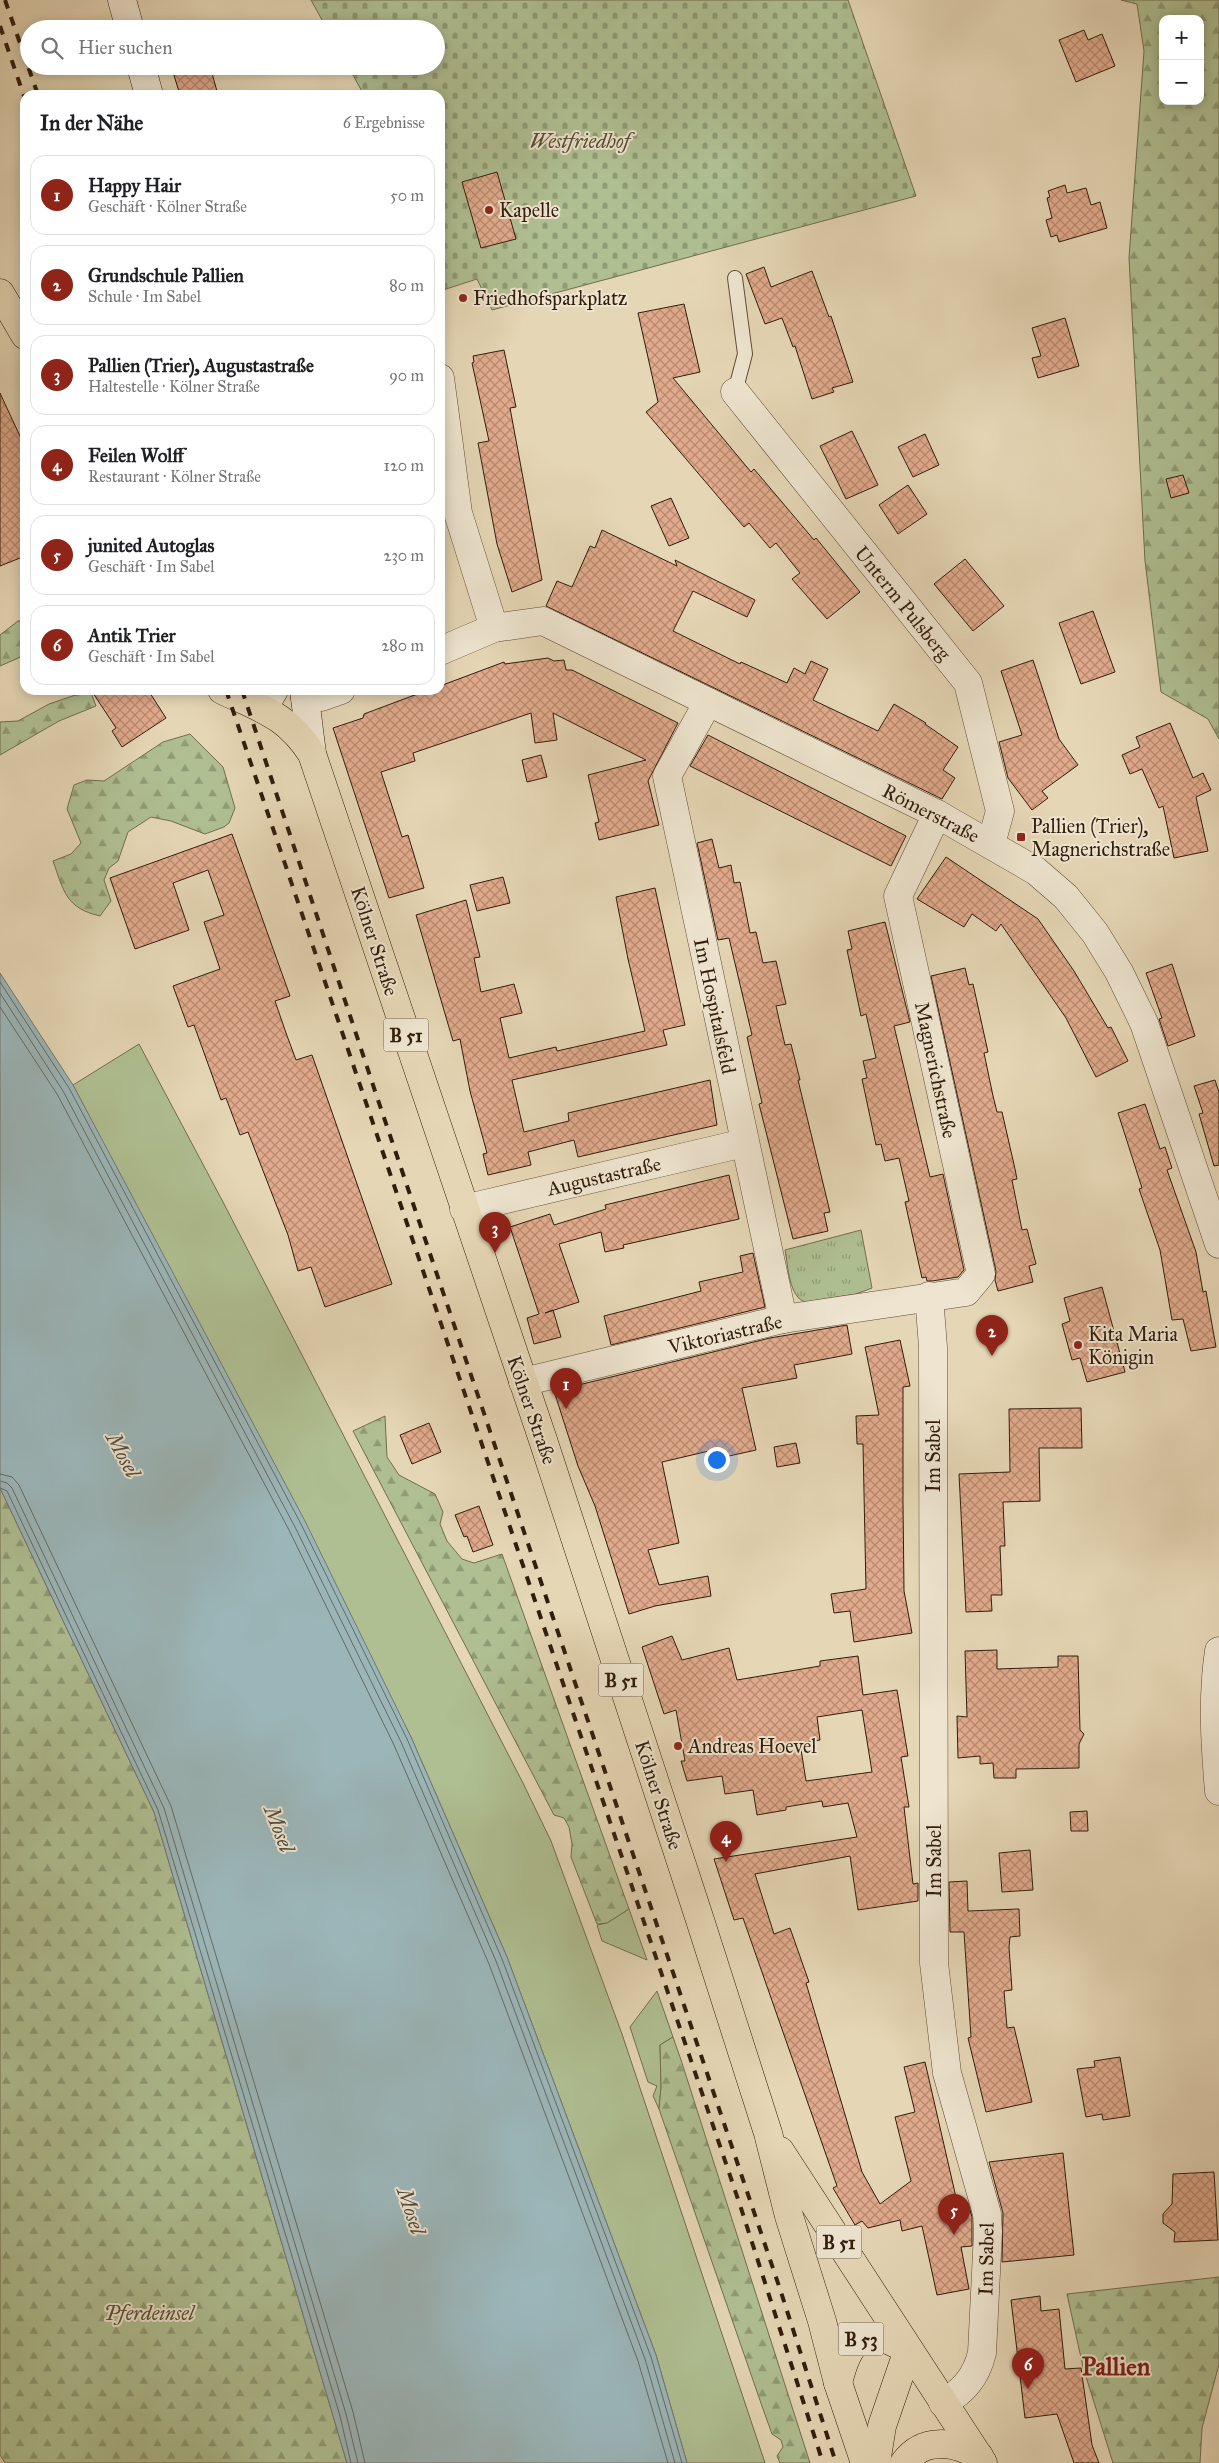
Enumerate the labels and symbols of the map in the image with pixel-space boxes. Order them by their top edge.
park label: Westfriedhof [530,129,636,153]
place label: Kapelle [499,198,559,222]
marker: Kapelle [483,204,495,216]
place label: Friedhofsparkplatz [473,286,627,310]
marker: Friedhofsparkplatz [457,292,469,304]
street label: Unterm Pulsberg [849,541,957,666]
street label: Römerstraße [878,778,984,848]
place label: Pallien (Trier), Magnerichstraße [1031,814,1170,862]
marker: Pallien (Trier), Magnerichstraße [1015,831,1027,843]
street label: Kölner Straße [346,883,404,999]
street label: Im Hospitalsfeld [689,936,741,1076]
street label: Magnerichstraße [909,1000,962,1141]
road number: B 51 [384,1018,428,1052]
street label: Augustastraße [544,1151,663,1202]
pin: 3 [479,1212,511,1253]
street label: Viktoriastraße [665,1309,784,1359]
pin: 2 [976,1315,1008,1356]
place label: Kita Maria Königin [1088,1322,1178,1370]
marker: Kita Maria Königin [1072,1339,1084,1351]
street label: Kölner Straße [502,1352,562,1468]
pin: 1 [550,1368,582,1409]
street label: Im Sabel [921,1419,945,1493]
water label: Mosel [99,1426,147,1484]
your location [704,1447,730,1473]
road number: B 51 [598,1664,644,1696]
place label: Andreas Hoevel [687,1734,817,1758]
street label: Kölner Straße [630,1737,688,1853]
marker: Andreas Hoevel [672,1740,684,1752]
water label: Mosel [258,1800,301,1858]
pin: 4 [710,1821,742,1862]
street label: Im Sabel [922,1824,946,1898]
water label: Mosel [391,2182,431,2240]
pin: 5 [938,2194,970,2235]
street label: Im Sabel [973,2222,999,2296]
road number: B 51 [816,2226,862,2258]
park label: Pferdeinsel [104,2301,196,2325]
road number: B 53 [838,2322,884,2356]
pin: 6 [1012,2348,1044,2389]
district label: Pallien [1082,2351,1151,2382]

